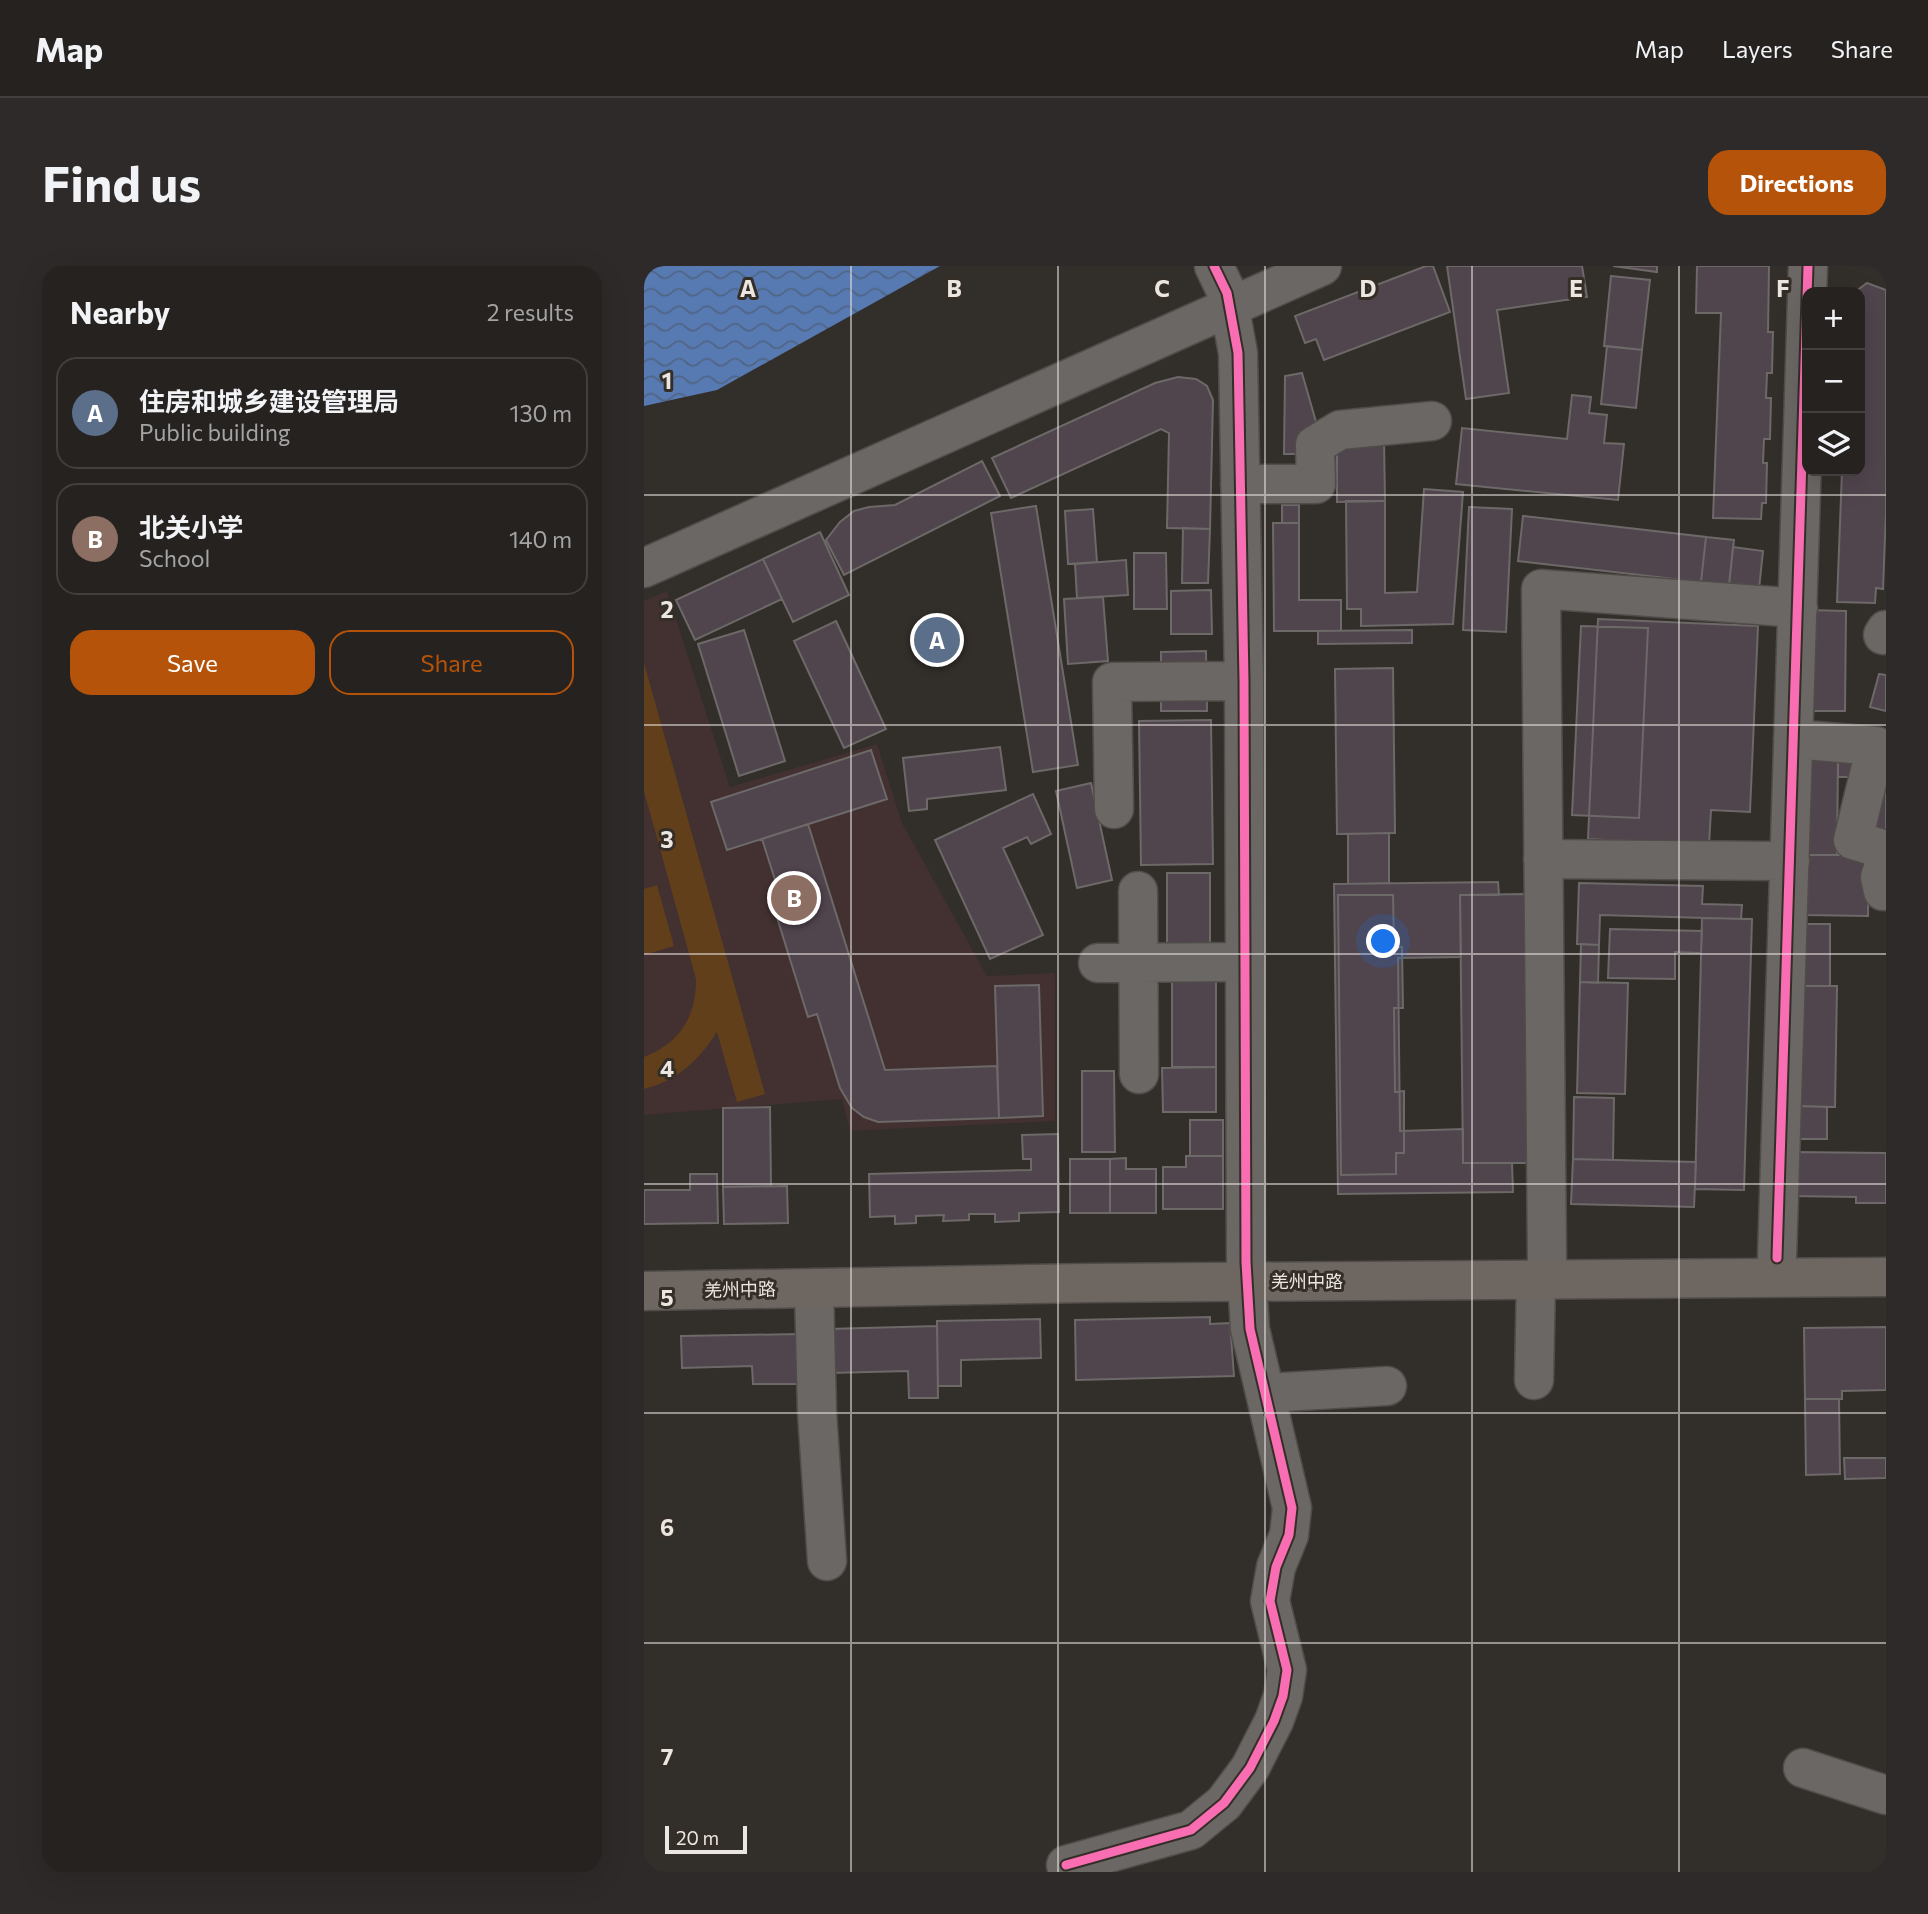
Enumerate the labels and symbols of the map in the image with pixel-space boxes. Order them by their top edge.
text: A [740,274,757,302]
text: B [946,274,962,302]
text: C [1154,274,1170,302]
text: D [1360,274,1377,302]
text: E [1569,274,1583,302]
text: F [1776,274,1790,302]
text: 1 [662,366,672,394]
text: 2 [660,595,674,623]
pin: A [914,614,960,666]
text: 3 [660,825,674,853]
pin: B [771,872,817,924]
your location [1366,924,1400,958]
text: 4 [660,1054,674,1082]
street label: 羌州中路 [1271,1270,1343,1292]
street label: 羌州中路 [704,1277,776,1301]
text: 5 [660,1283,674,1311]
text: 6 [660,1513,674,1541]
text: 7 [661,1742,673,1770]
scale bar [665,1823,747,1855]

